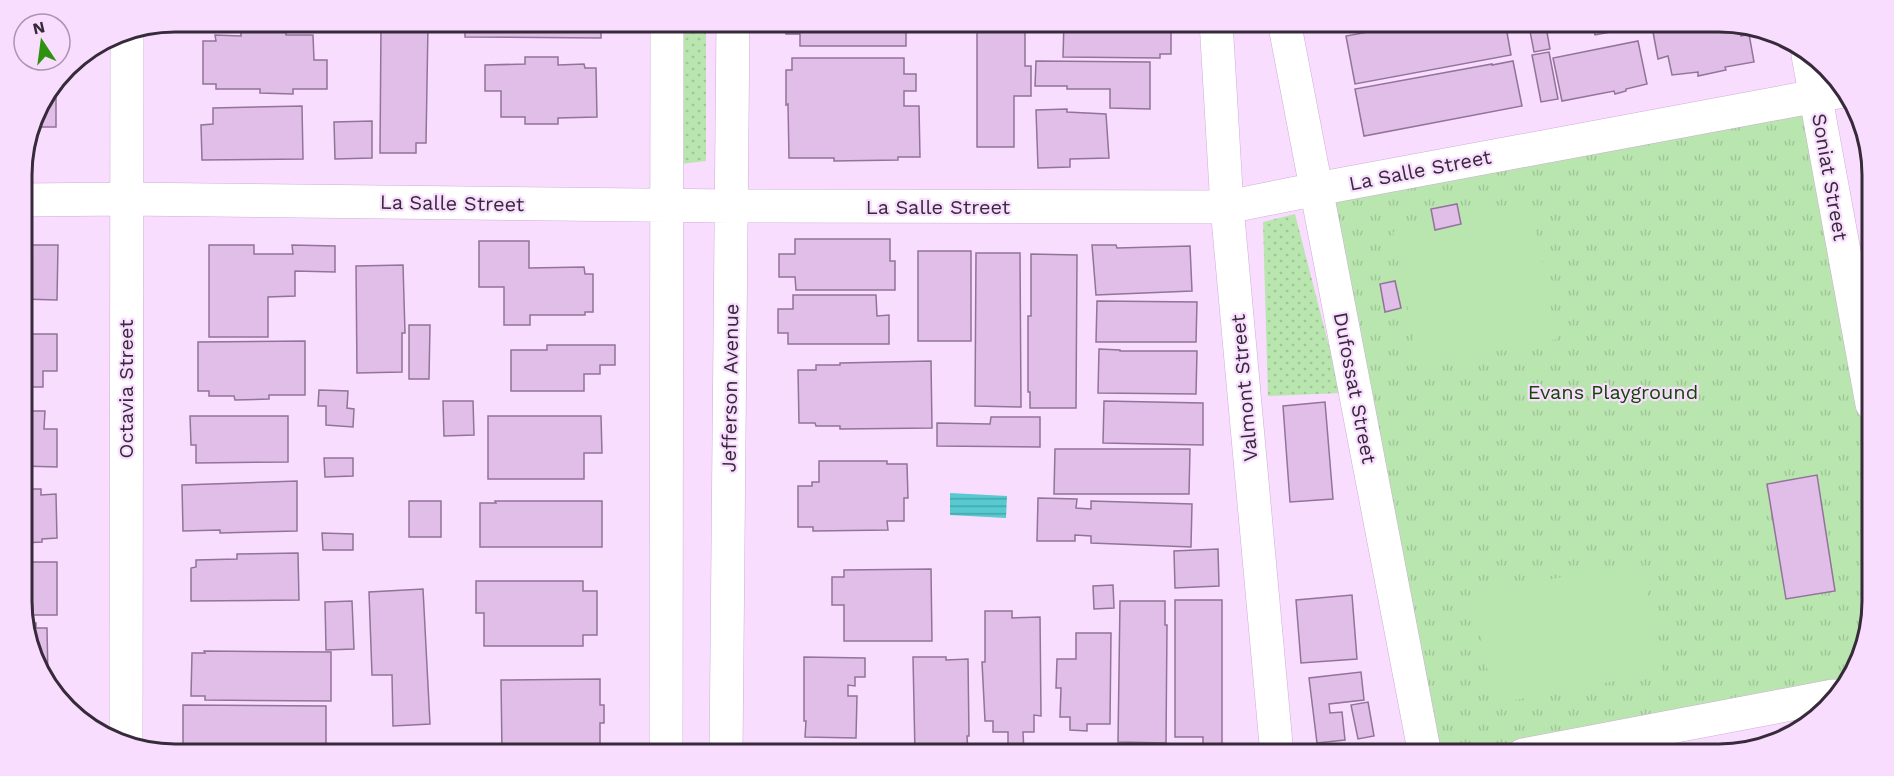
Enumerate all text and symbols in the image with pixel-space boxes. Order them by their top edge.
north arrow [12,12,72,72]
text: N [31,17,47,38]
street label: Soniat Street [1807,111,1853,243]
street label: La Salle Street [1347,144,1494,196]
street label: La Salle Street [380,190,525,216]
street label: La Salle Street [866,195,1011,219]
street label: Jefferson Avenue [717,303,743,473]
street label: Dufossat Street [1329,310,1382,466]
street label: Valmont Street [1226,313,1262,463]
street label: Octavia Street [114,319,138,459]
park label: Evans Playground [1528,380,1698,404]

